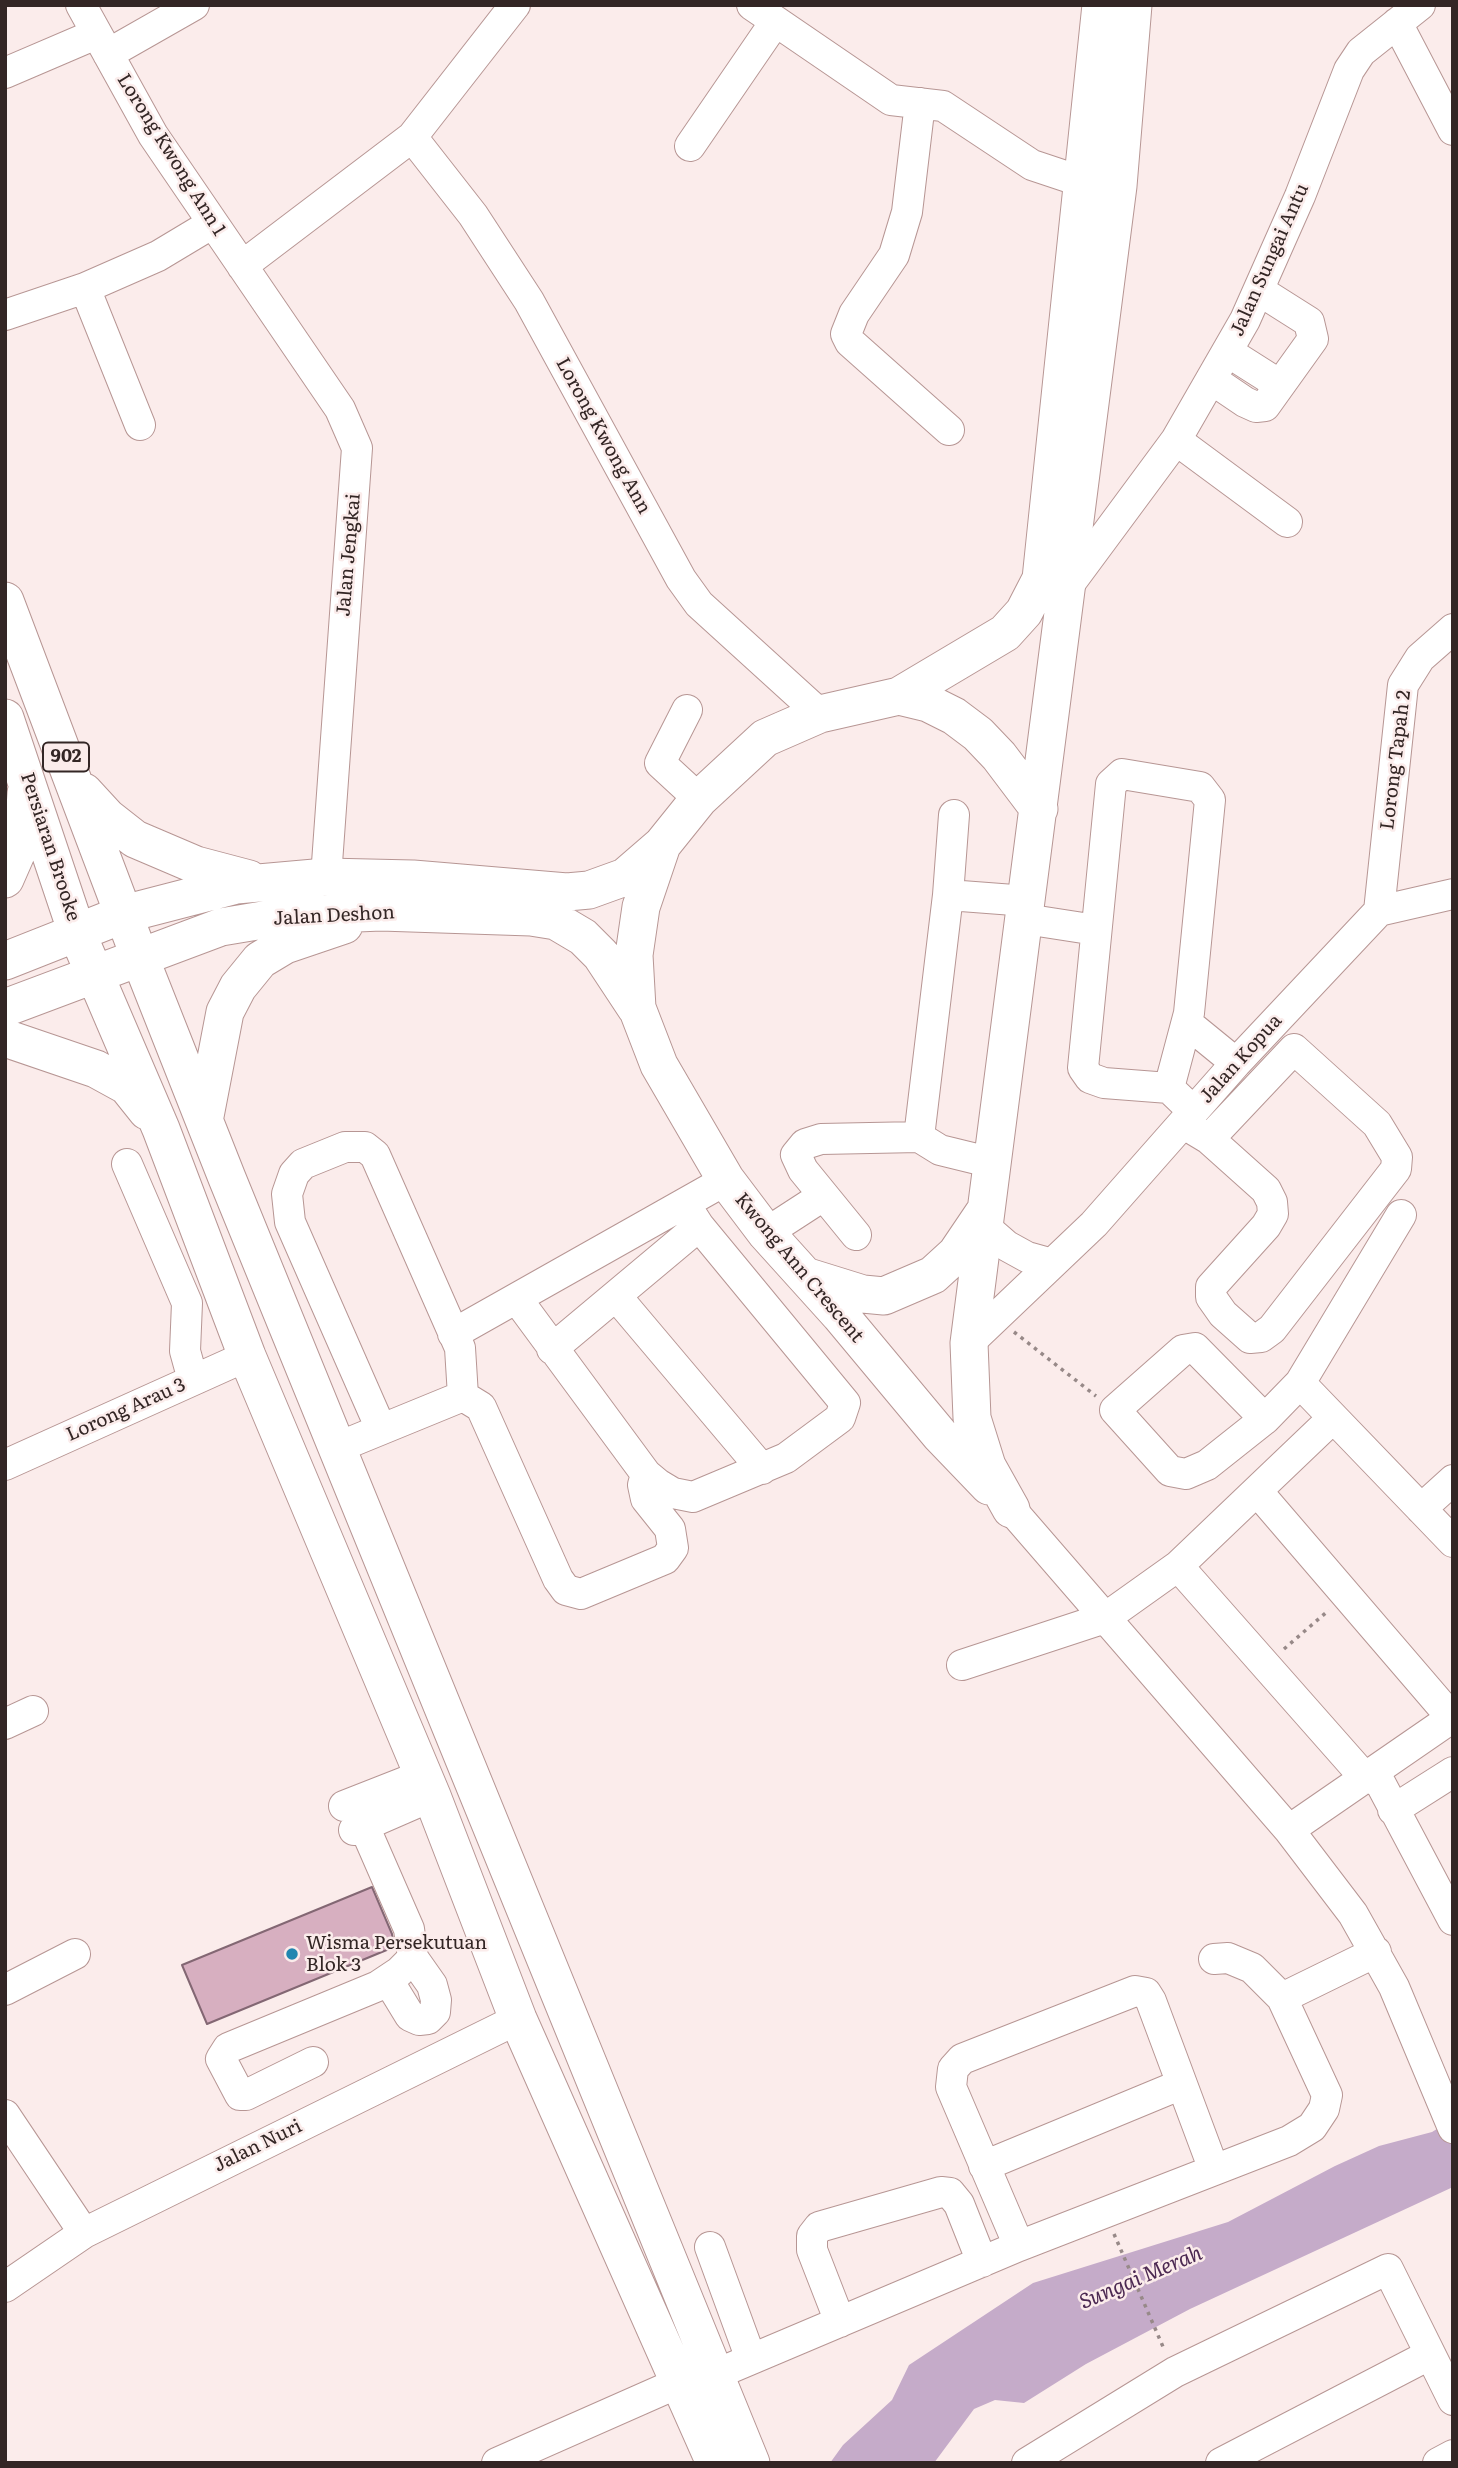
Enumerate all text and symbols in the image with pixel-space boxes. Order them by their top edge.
street label: Lorong Kwong Ann 1 [112,70,230,240]
street label: Jalan Sungai Antu [1226,180,1314,340]
street label: Lorong Kwong Ann [551,354,655,518]
street label: Jalan Jengkai [332,493,366,617]
street label: Lorong Tapah 2 [1376,689,1416,831]
road number: 902 [43,742,89,772]
street label: Persiaran Brooke [15,770,85,924]
street label: Jalan Deshon [273,901,395,931]
street label: Jalan Kopua [1195,1010,1287,1108]
street label: Kwong Ann Crescent [730,1189,868,1347]
street label: Lorong Arau 3 [63,1374,189,1446]
place label: Wisma Persekutuan Blok 3 [306,1932,487,1976]
marker: Wisma Persekutuan Blok 3 [284,1946,300,1962]
street label: Jalan Nuri [210,2115,306,2177]
water label: Sungai Merah [1076,2241,1206,2315]

